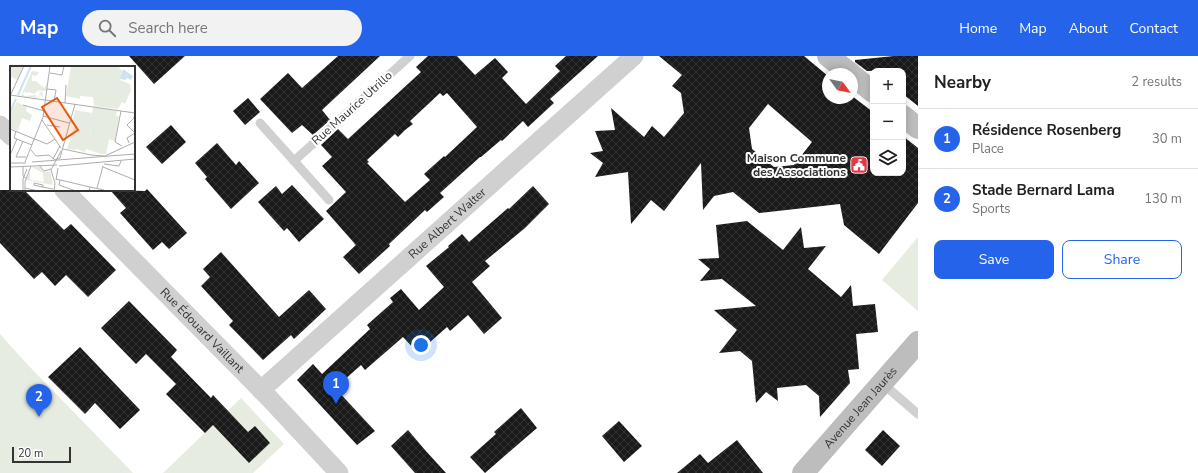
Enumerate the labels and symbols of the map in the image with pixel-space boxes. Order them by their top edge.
inset map [10,66,135,191]
street label: Rue Maurice Utrillo [308,67,396,149]
north arrow [822,68,858,104]
place label: Maison Commune des Associations [747,150,846,180]
public building icon: Maison Commune des Associations [849,155,869,175]
street label: Rue Albert Walter [405,184,490,262]
street label: Rue Édouard Vaillant [157,284,248,377]
your location [411,335,431,355]
street label: Avenue Jean Jaurès [820,363,901,452]
pin: 1 [323,371,349,404]
pin: 2 [26,384,52,417]
scale bar [12,445,71,464]

